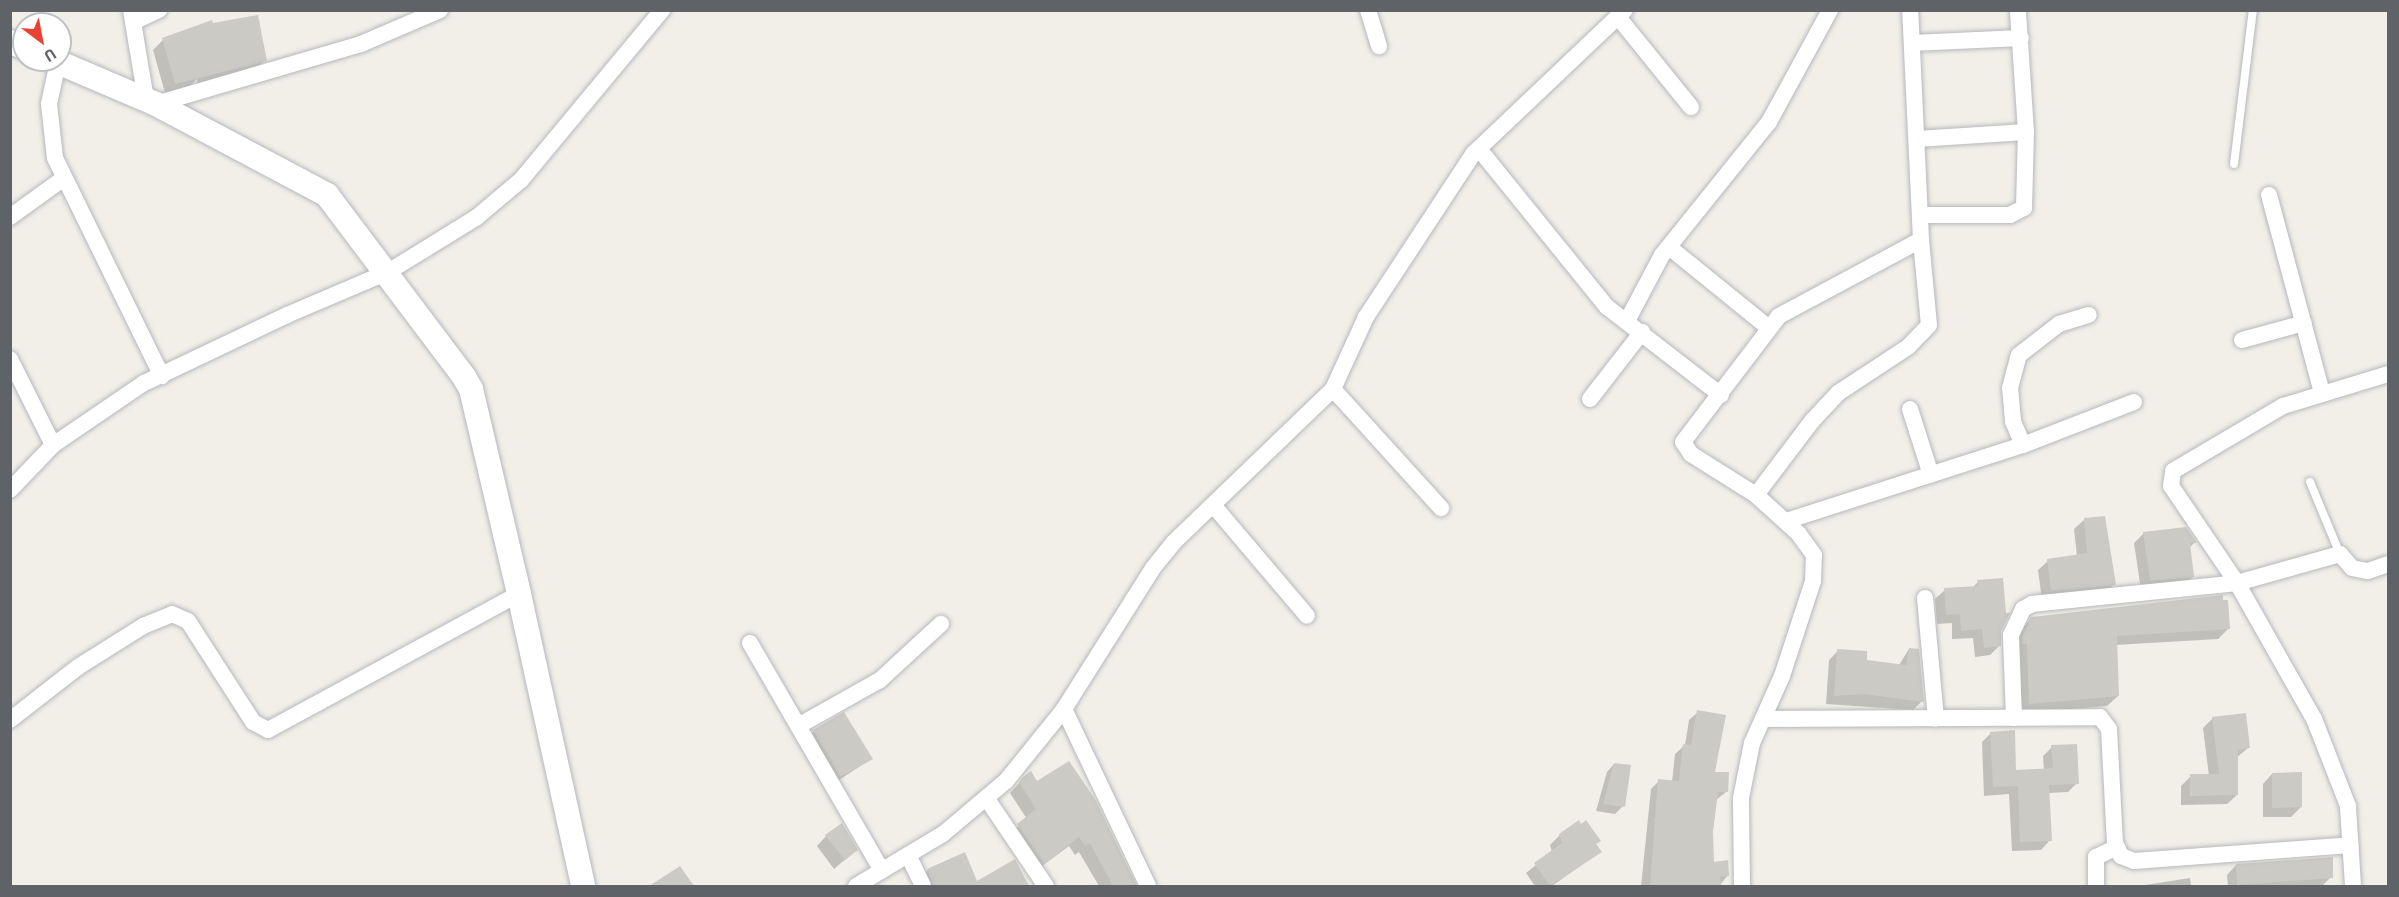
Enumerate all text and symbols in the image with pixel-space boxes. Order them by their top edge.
north arrow [12,12,72,72]
text: U [40,43,61,69]

